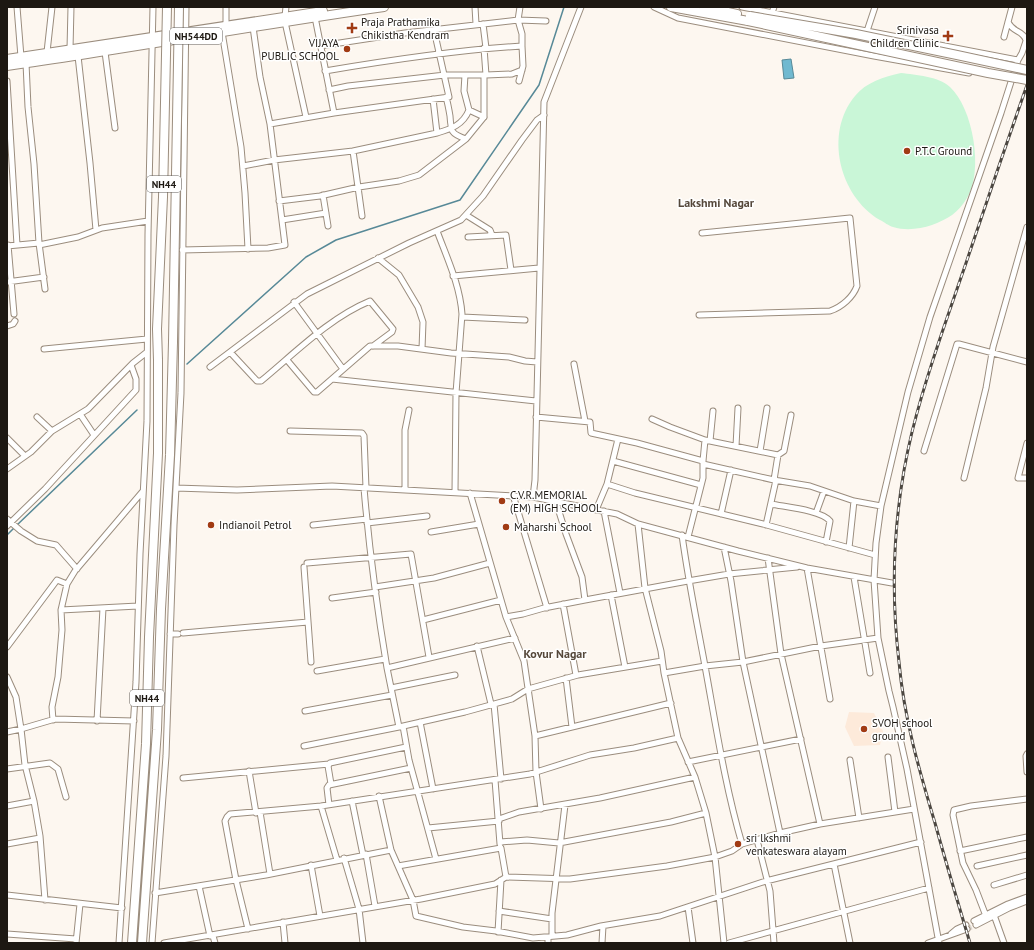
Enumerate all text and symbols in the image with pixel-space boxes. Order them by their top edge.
place label: Praja Prathamika Chikistha Kendram [361,15,449,42]
marker: Praja Prathamika Chikistha Kendram [346,22,358,34]
place label: Srinivasa Children Clinic [870,23,939,50]
road number: NH544DD [170,28,222,44]
marker: Srinivasa Children Clinic [942,30,954,42]
place label: VIJAYA PUBLIC SCHOOL [261,36,340,63]
marker: VIJAYA PUBLIC SCHOOL [342,44,352,54]
place label: P.T.C Ground [915,144,972,158]
marker: P.T.C Ground [902,146,912,156]
road number: NH44 [147,176,181,192]
district label: Lakshmi Nagar [678,195,755,210]
place label: C.V.R.MEMORIAL (EM) HIGH SCHOOL [510,488,602,515]
marker: C.V.R.MEMORIAL (EM) HIGH SCHOOL [497,496,507,506]
place label: Indianoil Petrol [219,518,292,532]
marker: Indianoil Petrol [206,520,216,530]
place label: Maharshi School [514,520,593,534]
marker: Maharshi School [501,522,511,532]
district label: Kovur Nagar [523,646,587,661]
road number: NH44 [130,690,164,706]
place label: SVOH school ground [872,716,933,743]
marker: SVOH school ground [859,724,869,734]
place label: sri lkshmi venkateswara alayam [746,831,847,858]
marker: sri lkshmi venkateswara alayam [733,839,743,849]

